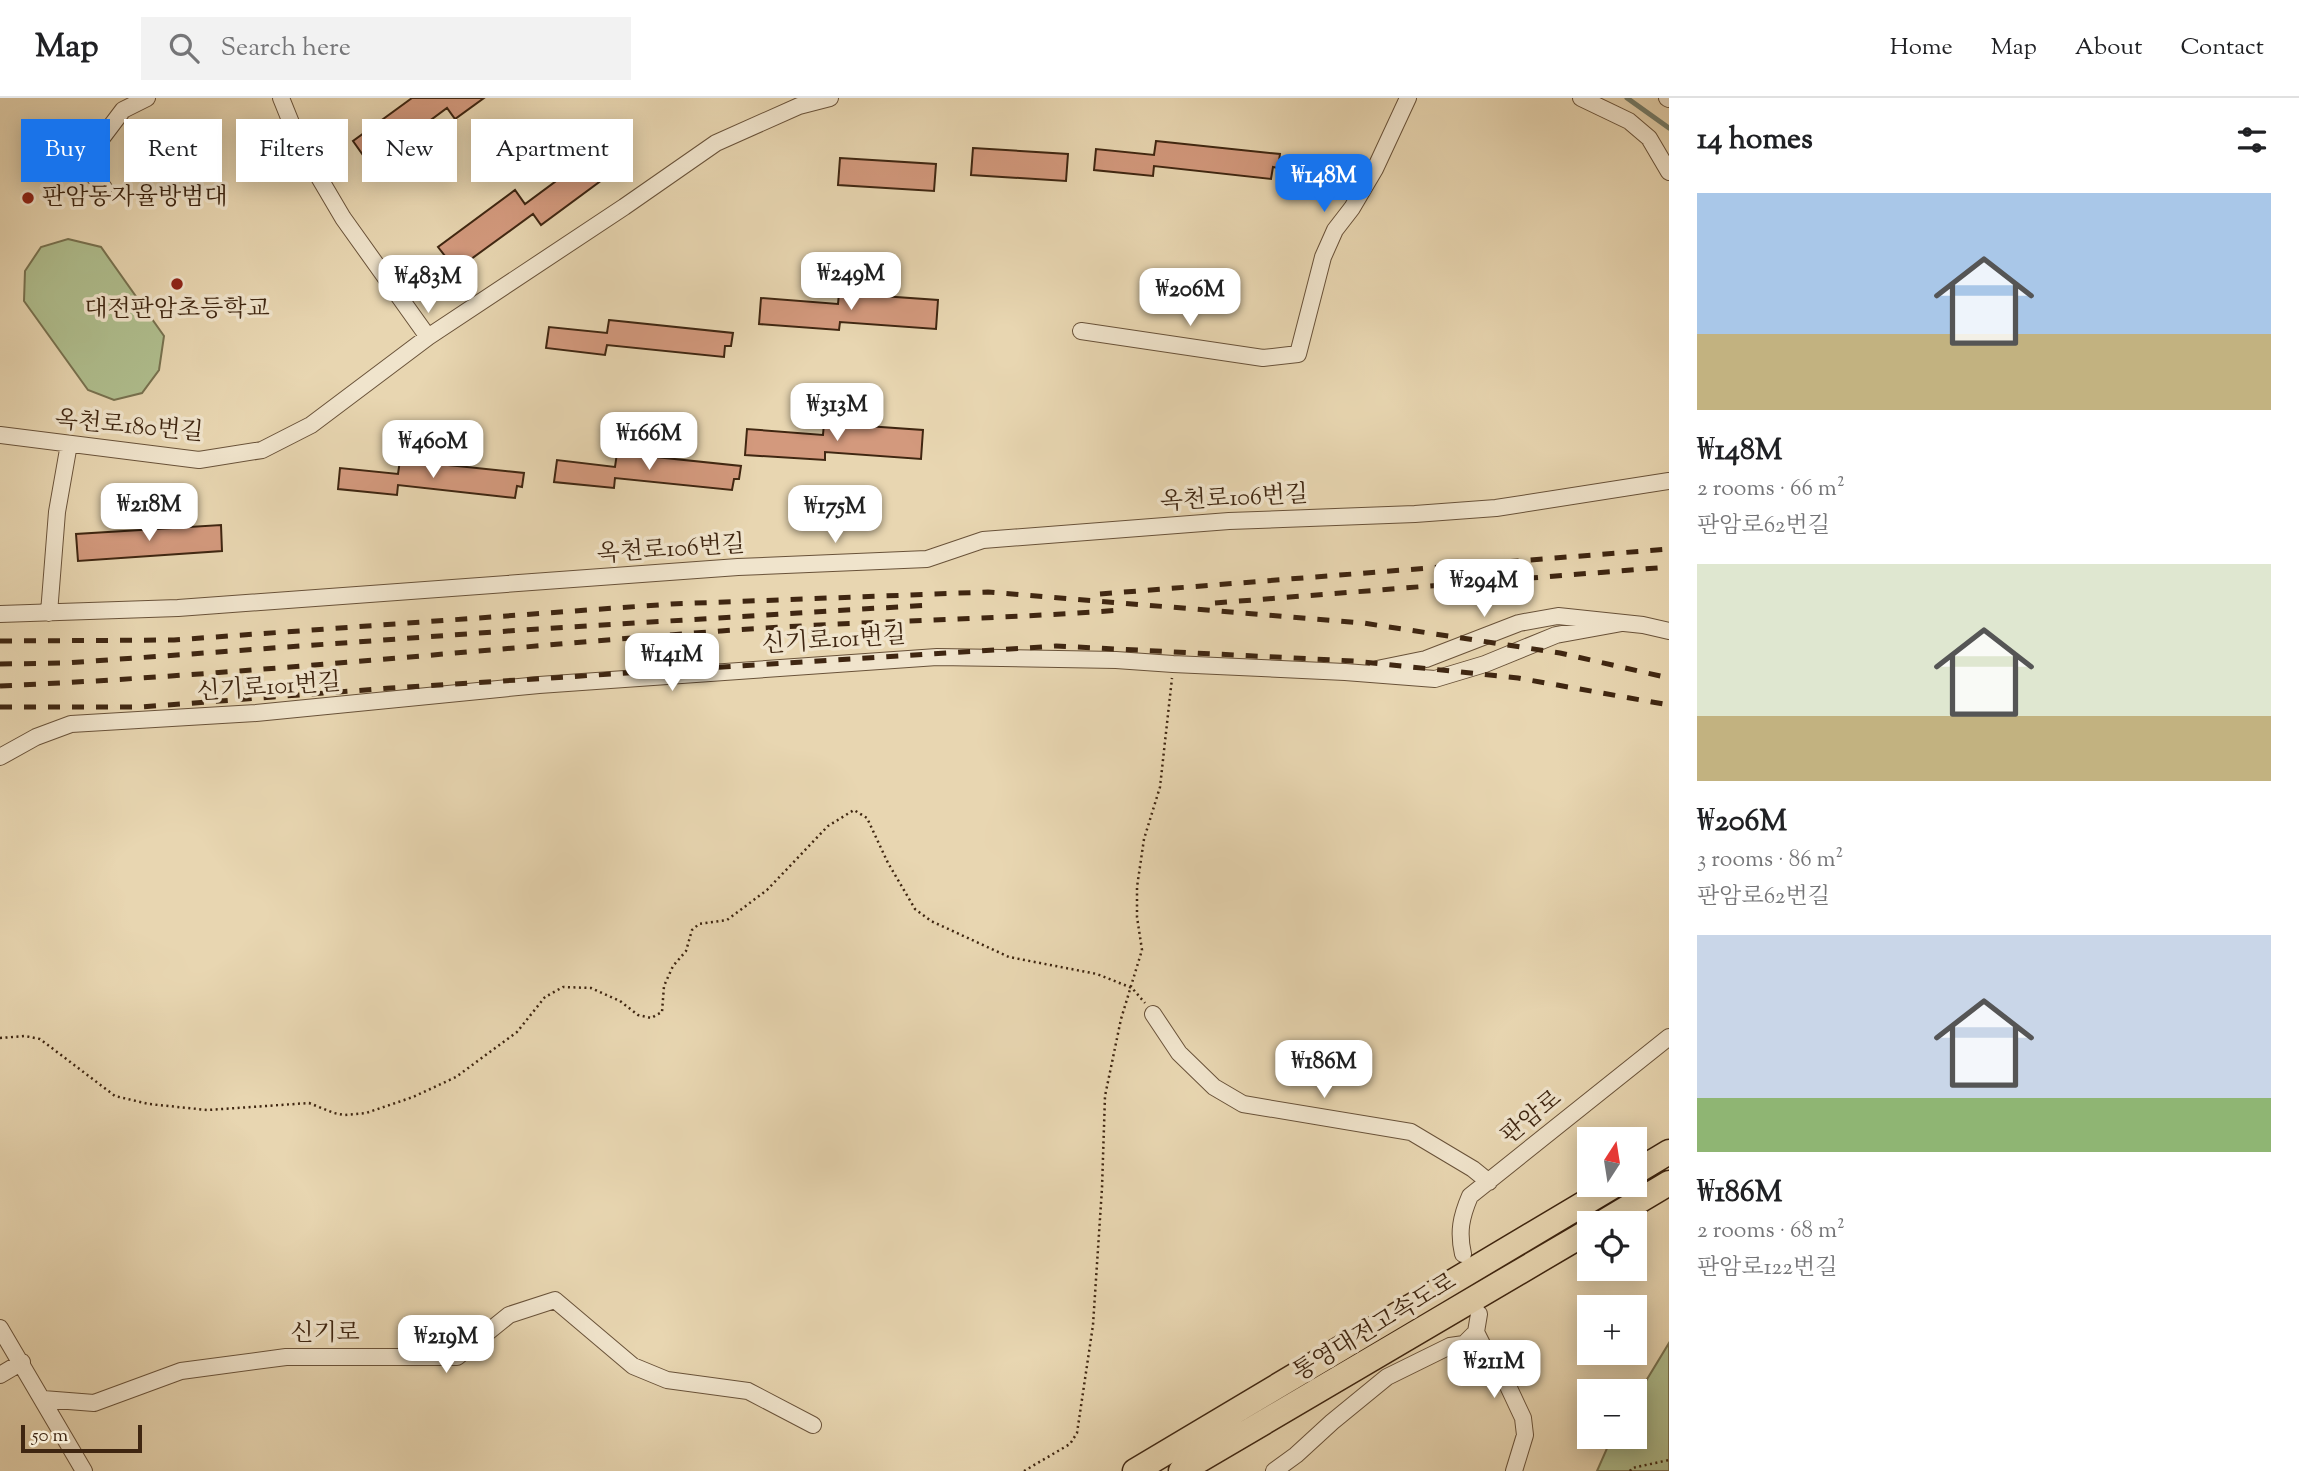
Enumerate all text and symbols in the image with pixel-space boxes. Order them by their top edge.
search box [141,17,631,80]
text: Map [35,24,99,72]
icon: search [165,29,203,67]
text: Search here [221,30,351,67]
text: Home [1890,31,1953,65]
text: Map [1991,31,2037,65]
text: About [2075,31,2142,65]
text: Contact [2180,31,2264,65]
chip: Buy [21,119,110,182]
chip: Rent [124,119,222,182]
chip: Filters [236,119,348,182]
chip: New [362,119,457,182]
chip: Apartment [471,119,633,182]
text: 14 homes [1697,119,1813,162]
icon: filters [2233,121,2271,159]
pin: ₩148M [1275,155,1373,214]
text: ₩148M [1291,160,1357,193]
place label: 판암동자율방범대 [42,181,227,215]
marker: 판암동자율방범대 [20,190,36,206]
icon: home [1921,238,2047,364]
pin: ₩249M [802,252,900,312]
pin: ₩483M [379,256,477,315]
text: ₩249M [817,258,885,291]
text: ₩483M [394,261,462,294]
pin: ₩206M [1141,268,1239,328]
text: ₩206M [1155,274,1225,307]
marker: 대전판암초등학교 [169,276,185,292]
place label: 대전판암초등학교 [84,293,270,327]
pin: ₩313M [788,384,886,443]
text: ₩313M [806,389,868,422]
street label: 옥천로180번길 [53,404,205,450]
pin: ₩166M [600,412,698,472]
text: ₩166M [616,418,682,451]
pin: ₩460M [384,420,482,480]
text: ₩460M [398,426,468,459]
text: ₩148M [1697,430,1782,473]
text: 2 rooms · 66 m² [1697,473,1845,506]
street label: 옥천로106번길 [1159,478,1309,520]
pin: ₩218M [100,484,198,543]
pin: ₩175M [786,486,884,545]
text: ₩218M [117,489,181,522]
text: ₩175M [804,491,866,524]
text: 판암로62번길 [1697,510,1830,543]
street label: 옥천로106번길 [596,528,746,572]
pin: ₩294M [1435,560,1533,619]
text: ₩294M [1450,565,1518,598]
icon: home [1921,609,2047,735]
street label: 신기로101번길 [761,619,907,663]
pin: ₩141M [623,634,721,693]
text: ₩141M [641,639,703,672]
street label: 신기로101번길 [196,666,342,710]
text: ₩206M [1697,801,1787,844]
text: 3 rooms · 86 m² [1697,844,1843,877]
text: 판암로62번길 [1697,881,1830,914]
icon: home [1921,980,2047,1106]
pin: ₩186M [1275,1040,1373,1100]
text: ₩186M [1291,1046,1357,1079]
street label: 판암로 [1494,1083,1570,1153]
north arrow [1577,1127,1647,1197]
map controls [1577,1127,1647,1449]
text: ₩186M [1697,1172,1782,1215]
button: locate [1577,1211,1647,1281]
text: 2 rooms · 68 m² [1697,1215,1845,1248]
text: 판암로122번길 [1697,1252,1837,1285]
street label: 통영대전고속도로 [1287,1266,1463,1390]
button: + [1577,1295,1647,1365]
pin: ₩219M [397,1316,495,1375]
street label: 신기로 [290,1317,360,1351]
text: ₩219M [414,1321,478,1354]
pin: ₩211M [1445,1340,1543,1400]
text: ₩211M [1463,1346,1525,1379]
button: − [1577,1379,1647,1449]
scale bar [21,1422,142,1454]
text: 50 m [32,1423,68,1450]

